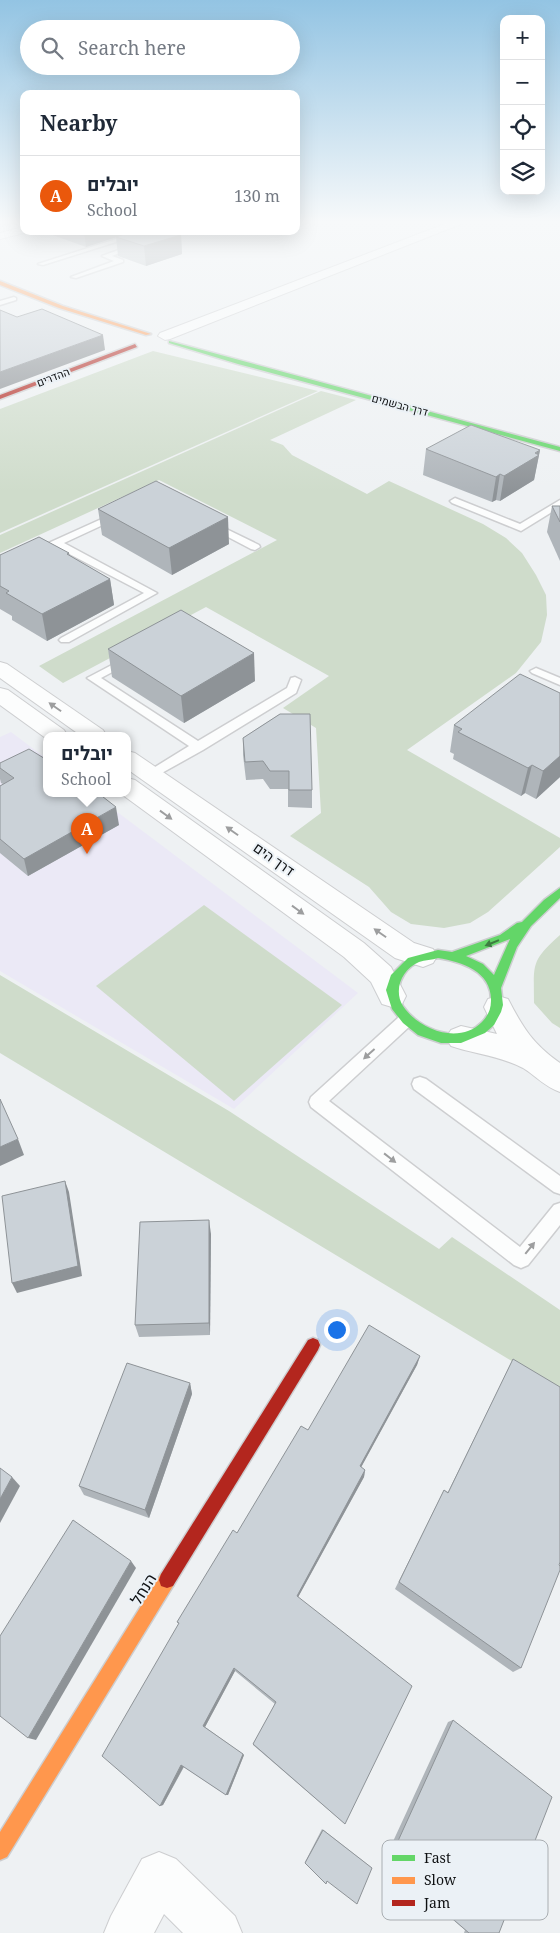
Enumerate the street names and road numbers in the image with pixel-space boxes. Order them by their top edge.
street label: ההדרים [34,363,72,390]
street label: דרך הבשמים [370,390,430,419]
street label: דרך הים [250,838,299,880]
street label: הנחל [125,1569,161,1609]

